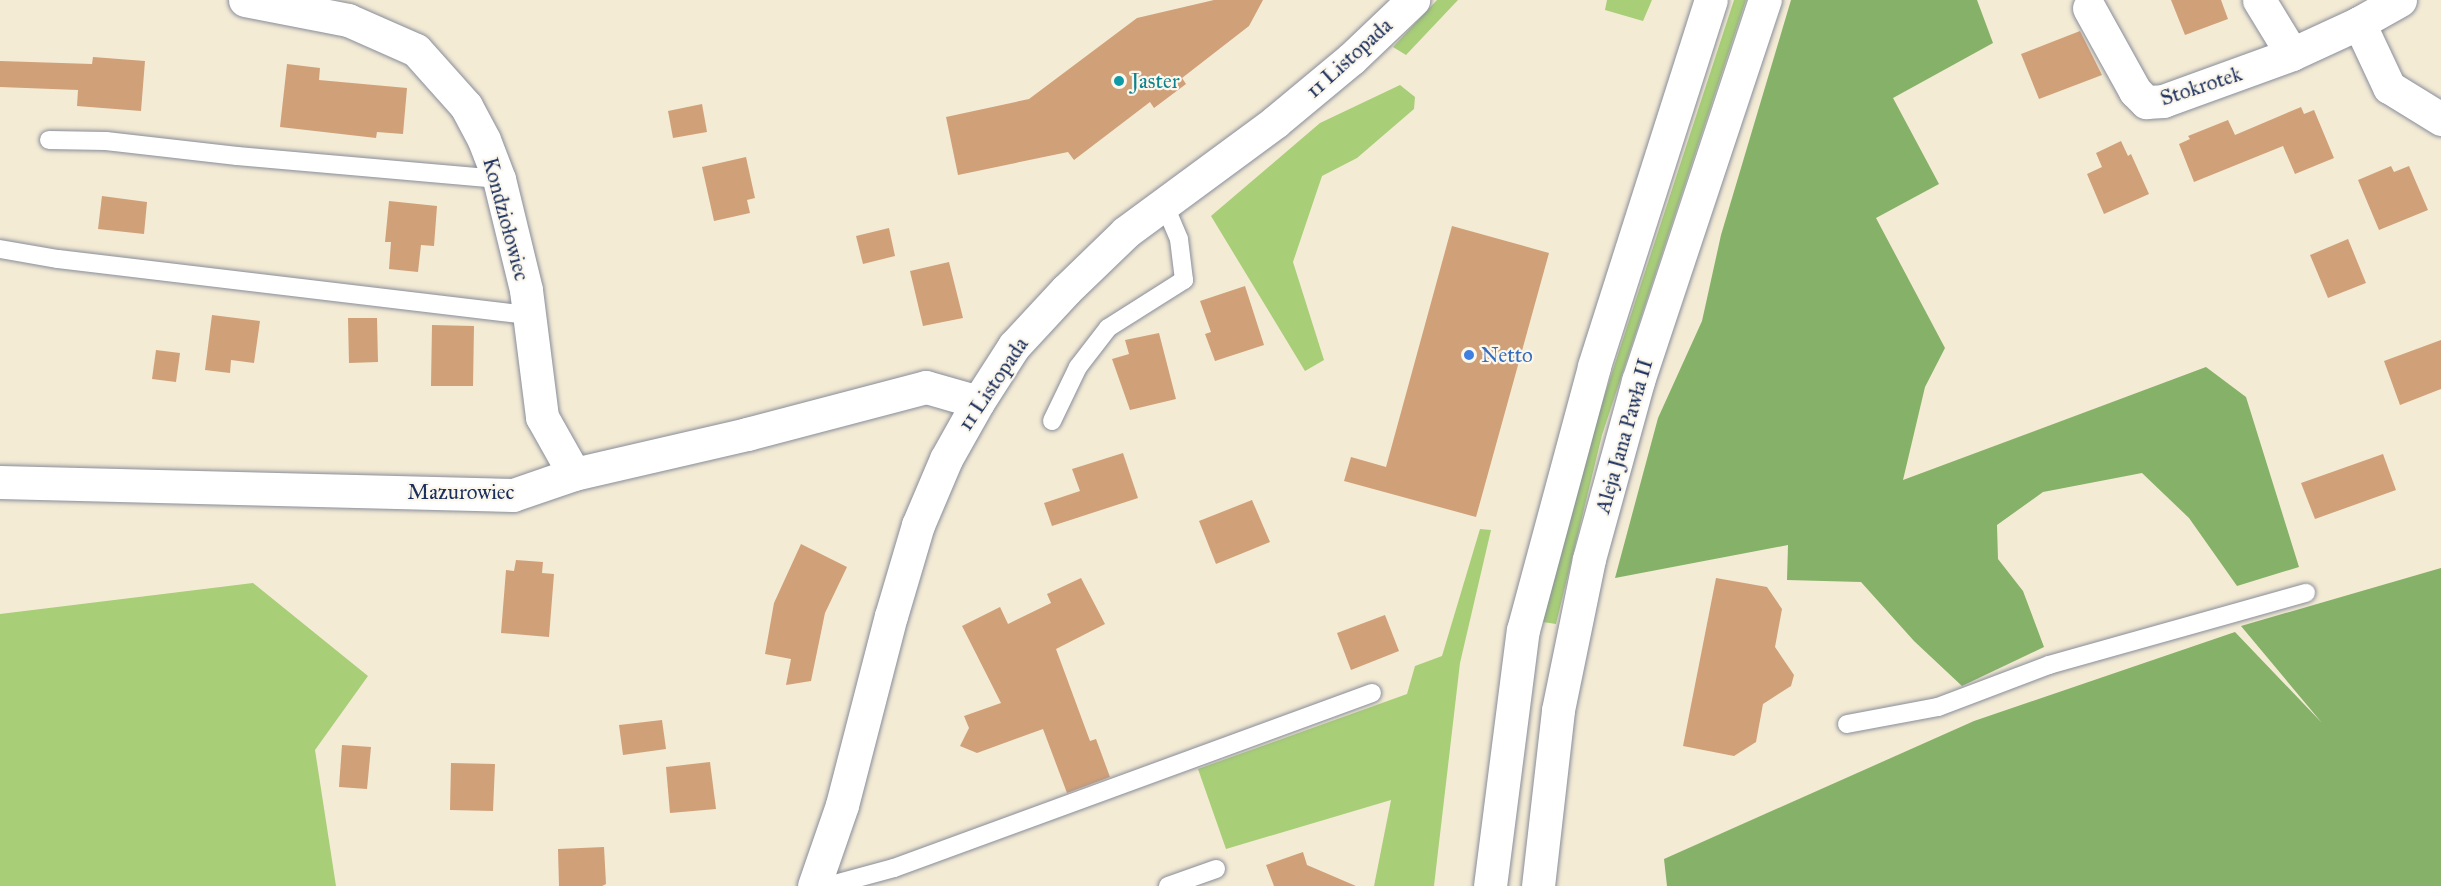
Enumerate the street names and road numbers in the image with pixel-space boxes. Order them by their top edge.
street label: 11 Listopada [1301,13,1397,103]
street label: Stokrotek [2157,61,2245,111]
street label: Kondziołowiec [477,155,535,283]
street label: 11 Listopada [953,333,1033,435]
street label: Aleja Jana Pawła II [1590,356,1658,516]
street label: Mazurowiec [408,479,514,505]

